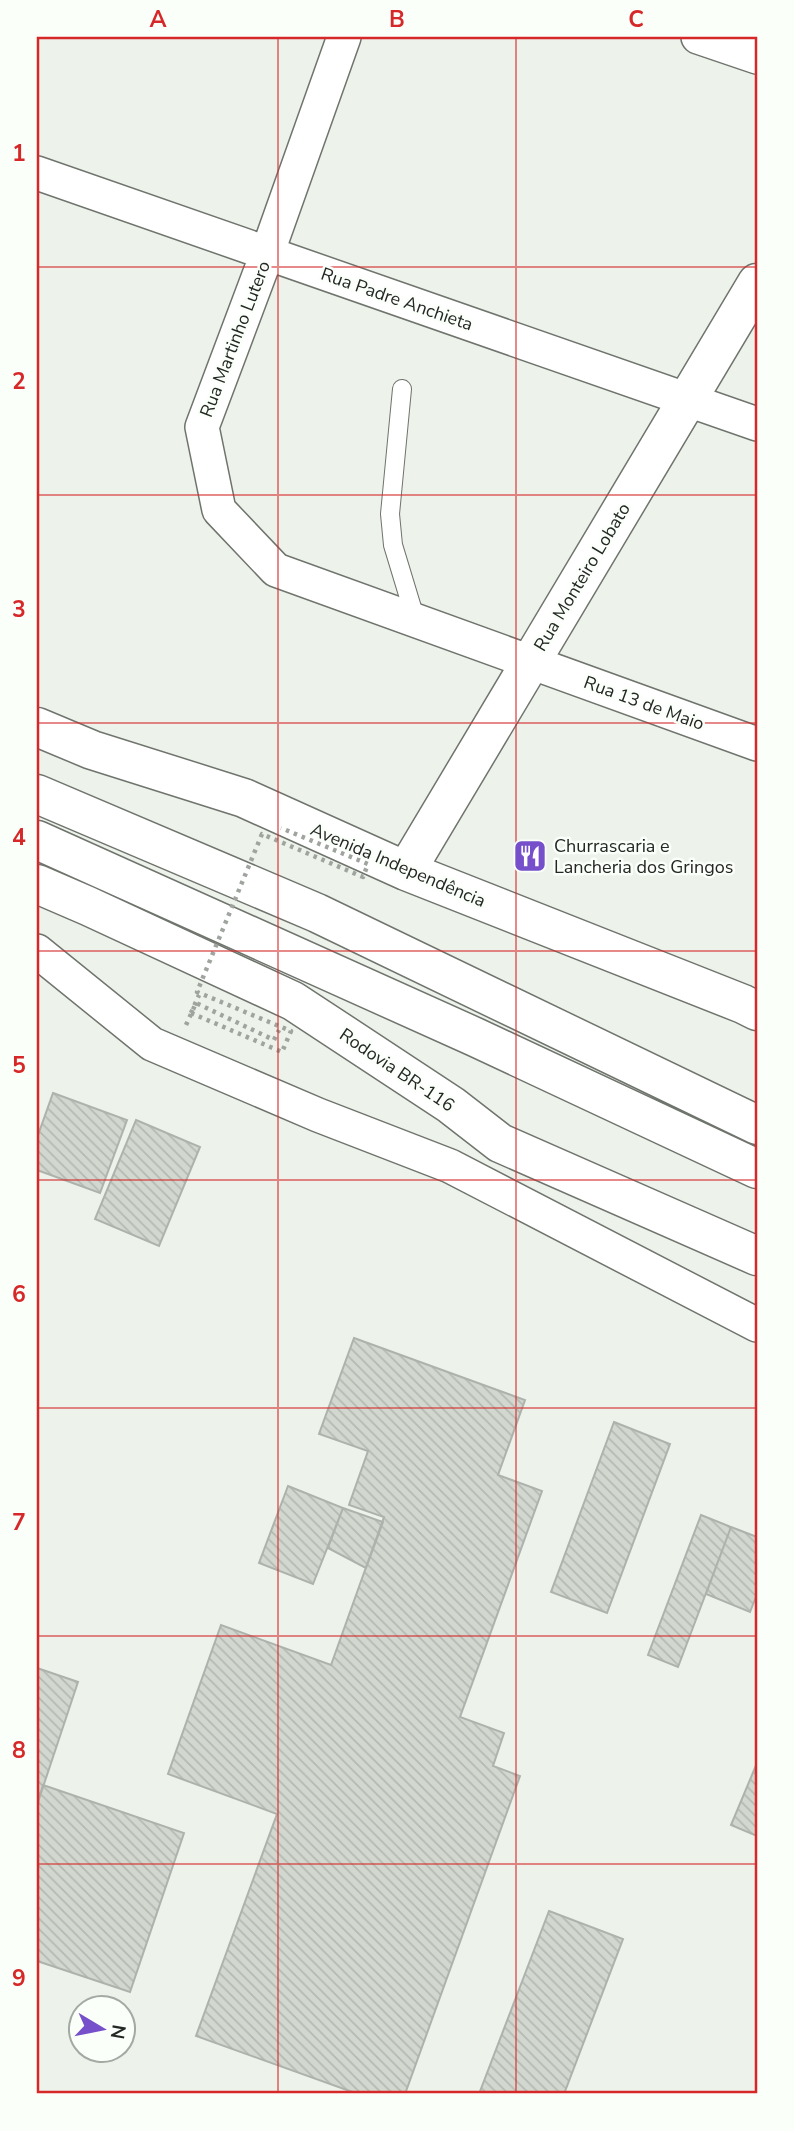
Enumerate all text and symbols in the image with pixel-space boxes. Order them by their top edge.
text: A [149,4,167,35]
text: B [389,4,405,35]
text: C [628,4,644,35]
text: 1 [12,138,26,169]
street label: Rua Martinho Lutero [194,257,276,421]
street label: Rua Padre Anchieta [318,262,476,336]
text: 2 [12,366,26,397]
street label: Rua Monteiro Lobato [528,498,636,656]
text: 3 [12,594,26,625]
street label: Rua 13 de Maio [581,670,707,736]
street label: Avenida Independência [307,817,489,913]
text: 4 [12,822,26,853]
place label: Churrascaria e Lancheria dos Gringos [554,834,733,879]
restaurant icon: Churrascaria e Lancheria dos Gringos [511,837,549,875]
street label: Rodovia BR-116 [335,1023,459,1117]
text: 5 [12,1050,26,1081]
text: 6 [12,1279,26,1310]
text: 7 [12,1507,26,1538]
text: 8 [12,1735,26,1766]
text: 9 [12,1963,26,1994]
north arrow [66,1994,136,2064]
text: N [104,2023,132,2041]

